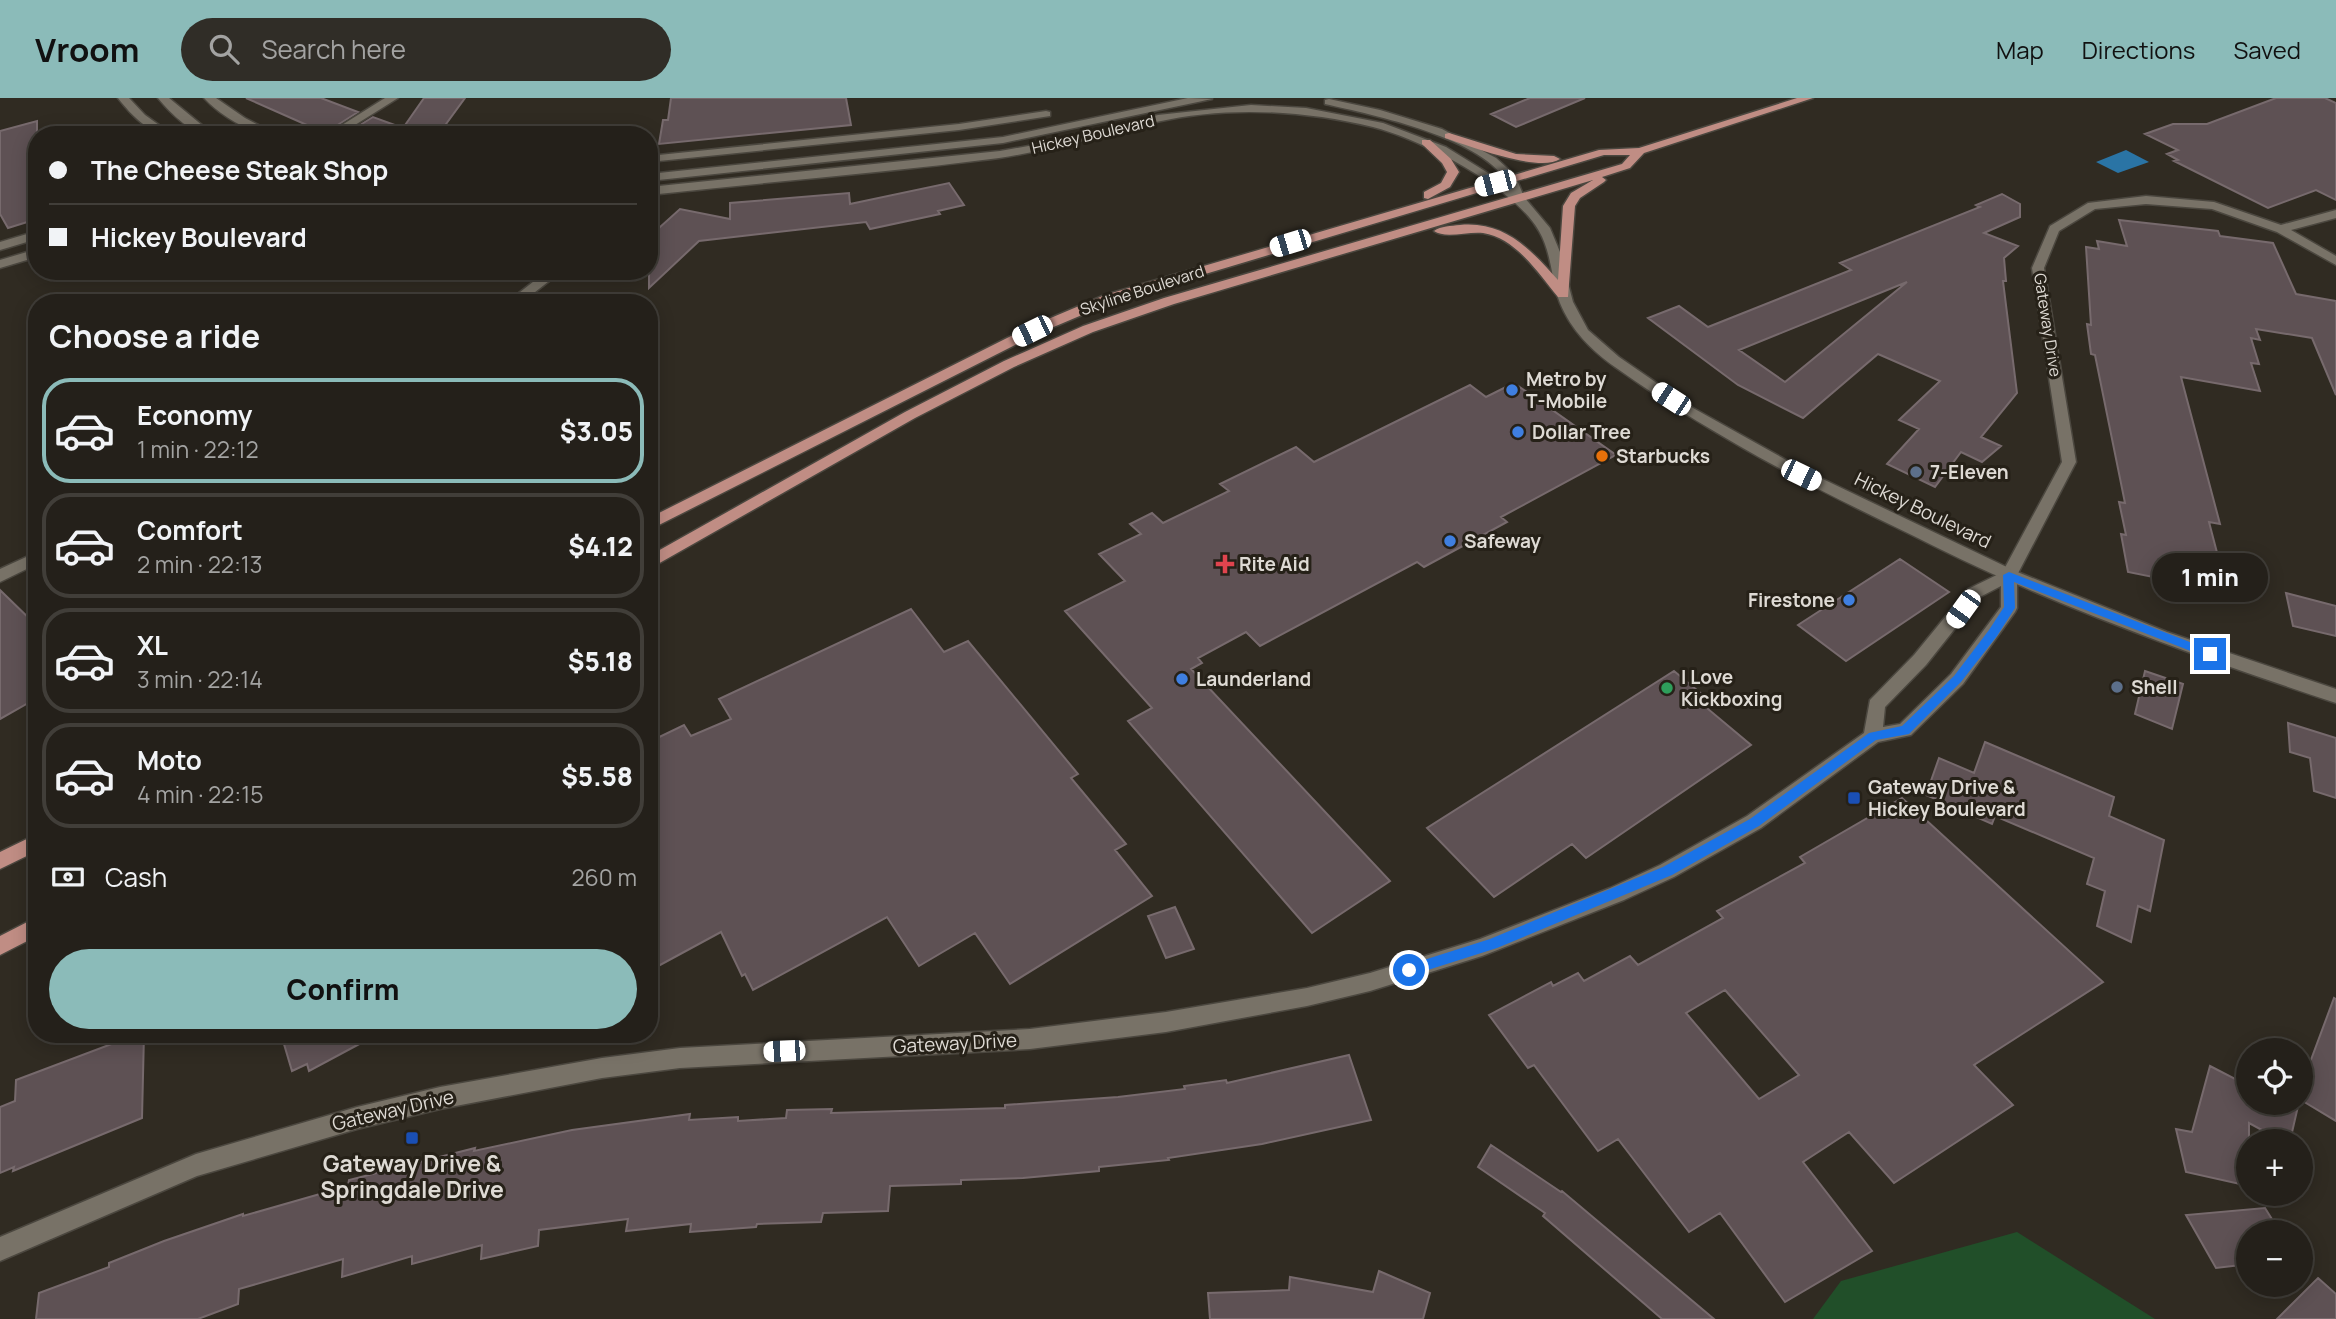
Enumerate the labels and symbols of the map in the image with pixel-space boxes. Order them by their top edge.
street label: Hickey Boulevard [1029,109,1157,159]
car [1472,167,1519,199]
car [1267,227,1314,259]
street label: Skyline Boulevard [1077,260,1207,320]
street label: Gateway Drive [2029,272,2067,378]
car [1009,312,1056,350]
place label: Metro by T-Mobile [1526,366,1607,414]
car [1648,379,1695,419]
marker: Metro by T-Mobile [1504,382,1520,398]
place label: Dollar Tree [1532,419,1631,445]
marker: Dollar Tree [1510,424,1526,440]
place label: Starbucks [1616,443,1710,469]
marker: Starbucks [1594,448,1610,464]
car [1778,456,1825,494]
place label: 7-Eleven [1930,459,2009,485]
marker: 7-Eleven [1908,464,1924,480]
street label: Hickey Boulevard [1850,466,1996,554]
place label: Safeway [1464,528,1541,554]
marker: Safeway [1442,533,1458,549]
place label: Rite Aid [1239,551,1310,577]
callout: 1 min [2152,552,2268,602]
marker: Rite Aid [1217,556,1233,572]
car [1943,586,1984,632]
place label: Firestone [1748,587,1835,613]
marker: Firestone [1841,592,1857,608]
route end [2194,638,2226,670]
place label: I Love Kickboxing [1681,664,1782,712]
place label: Launderland [1196,666,1311,692]
marker: Launderland [1174,671,1190,687]
place label: Shell [2131,674,2177,700]
marker: Shell [2109,679,2125,695]
marker: I Love Kickboxing [1659,680,1675,696]
place label: Gateway Drive & Hickey Boulevard [1868,774,2026,822]
marker: Gateway Drive & Hickey Boulevard [1846,790,1862,806]
route start [1393,954,1425,986]
street label: Gateway Drive [892,1027,1018,1059]
car [763,1040,806,1062]
street label: Gateway Drive [330,1083,456,1137]
marker: Gateway Drive & Springdale Drive [404,1130,420,1146]
place label: Gateway Drive & Springdale Drive [320,1147,504,1205]

